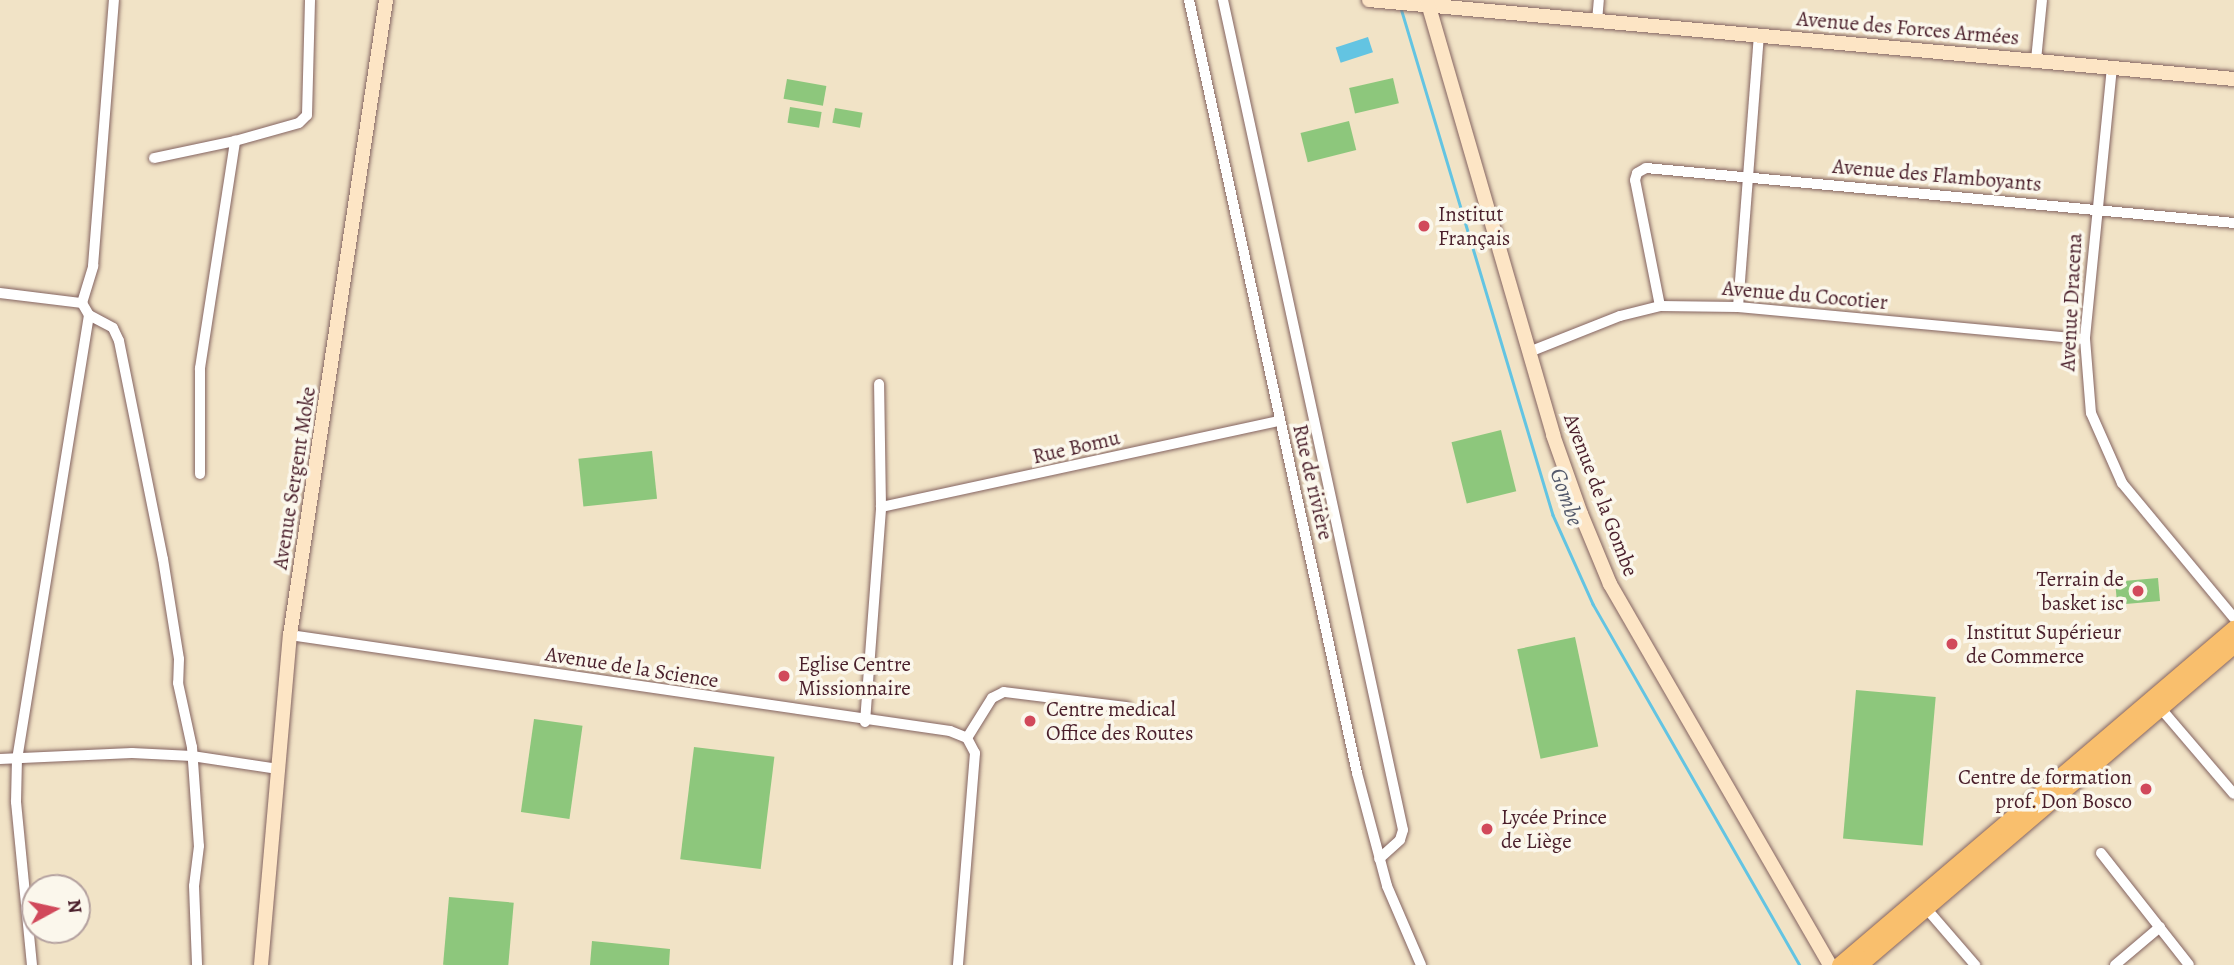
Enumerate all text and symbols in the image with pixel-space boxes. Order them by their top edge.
street label: Avenue des Forces Armées [1796,6,2020,50]
street label: Avenue des Flamboyants [1832,153,2042,197]
place label: Institut Français [1438,201,1510,251]
marker: Institut Français [1416,218,1432,234]
street label: Avenue Dracena [2055,232,2087,372]
street label: Avenue du Cocotier [1721,275,1889,315]
street label: Avenue Sergent Moke [267,385,321,571]
street label: Avenue de la Gombe [1558,410,1644,580]
street label: Rue de rivière [1287,422,1339,542]
street label: Rue Bomu [1030,425,1122,469]
water label: Gombe [1543,465,1589,529]
place label: Terrain de basket isc [2036,566,2124,616]
marker: Terrain de basket isc [2130,583,2146,599]
place label: Institut Supérieur de Commerce [1966,619,2121,669]
marker: Institut Supérieur de Commerce [1944,636,1960,652]
street label: Avenue de la Science [544,641,720,693]
place label: Eglise Centre Missionnaire [798,651,911,701]
marker: Eglise Centre Missionnaire [776,668,792,684]
place label: Centre medical Office des Routes [1046,696,1193,746]
marker: Centre medical Office des Routes [1020,711,1040,731]
place label: Centre de formation prof. Don Bosco [1958,764,2132,814]
marker: Centre de formation prof. Don Bosco [2138,781,2154,797]
place label: Lycée Prince de Liège [1501,804,1607,854]
marker: Lycée Prince de Liège [1479,821,1495,837]
north arrow [21,874,91,944]
text: N [61,898,89,915]

